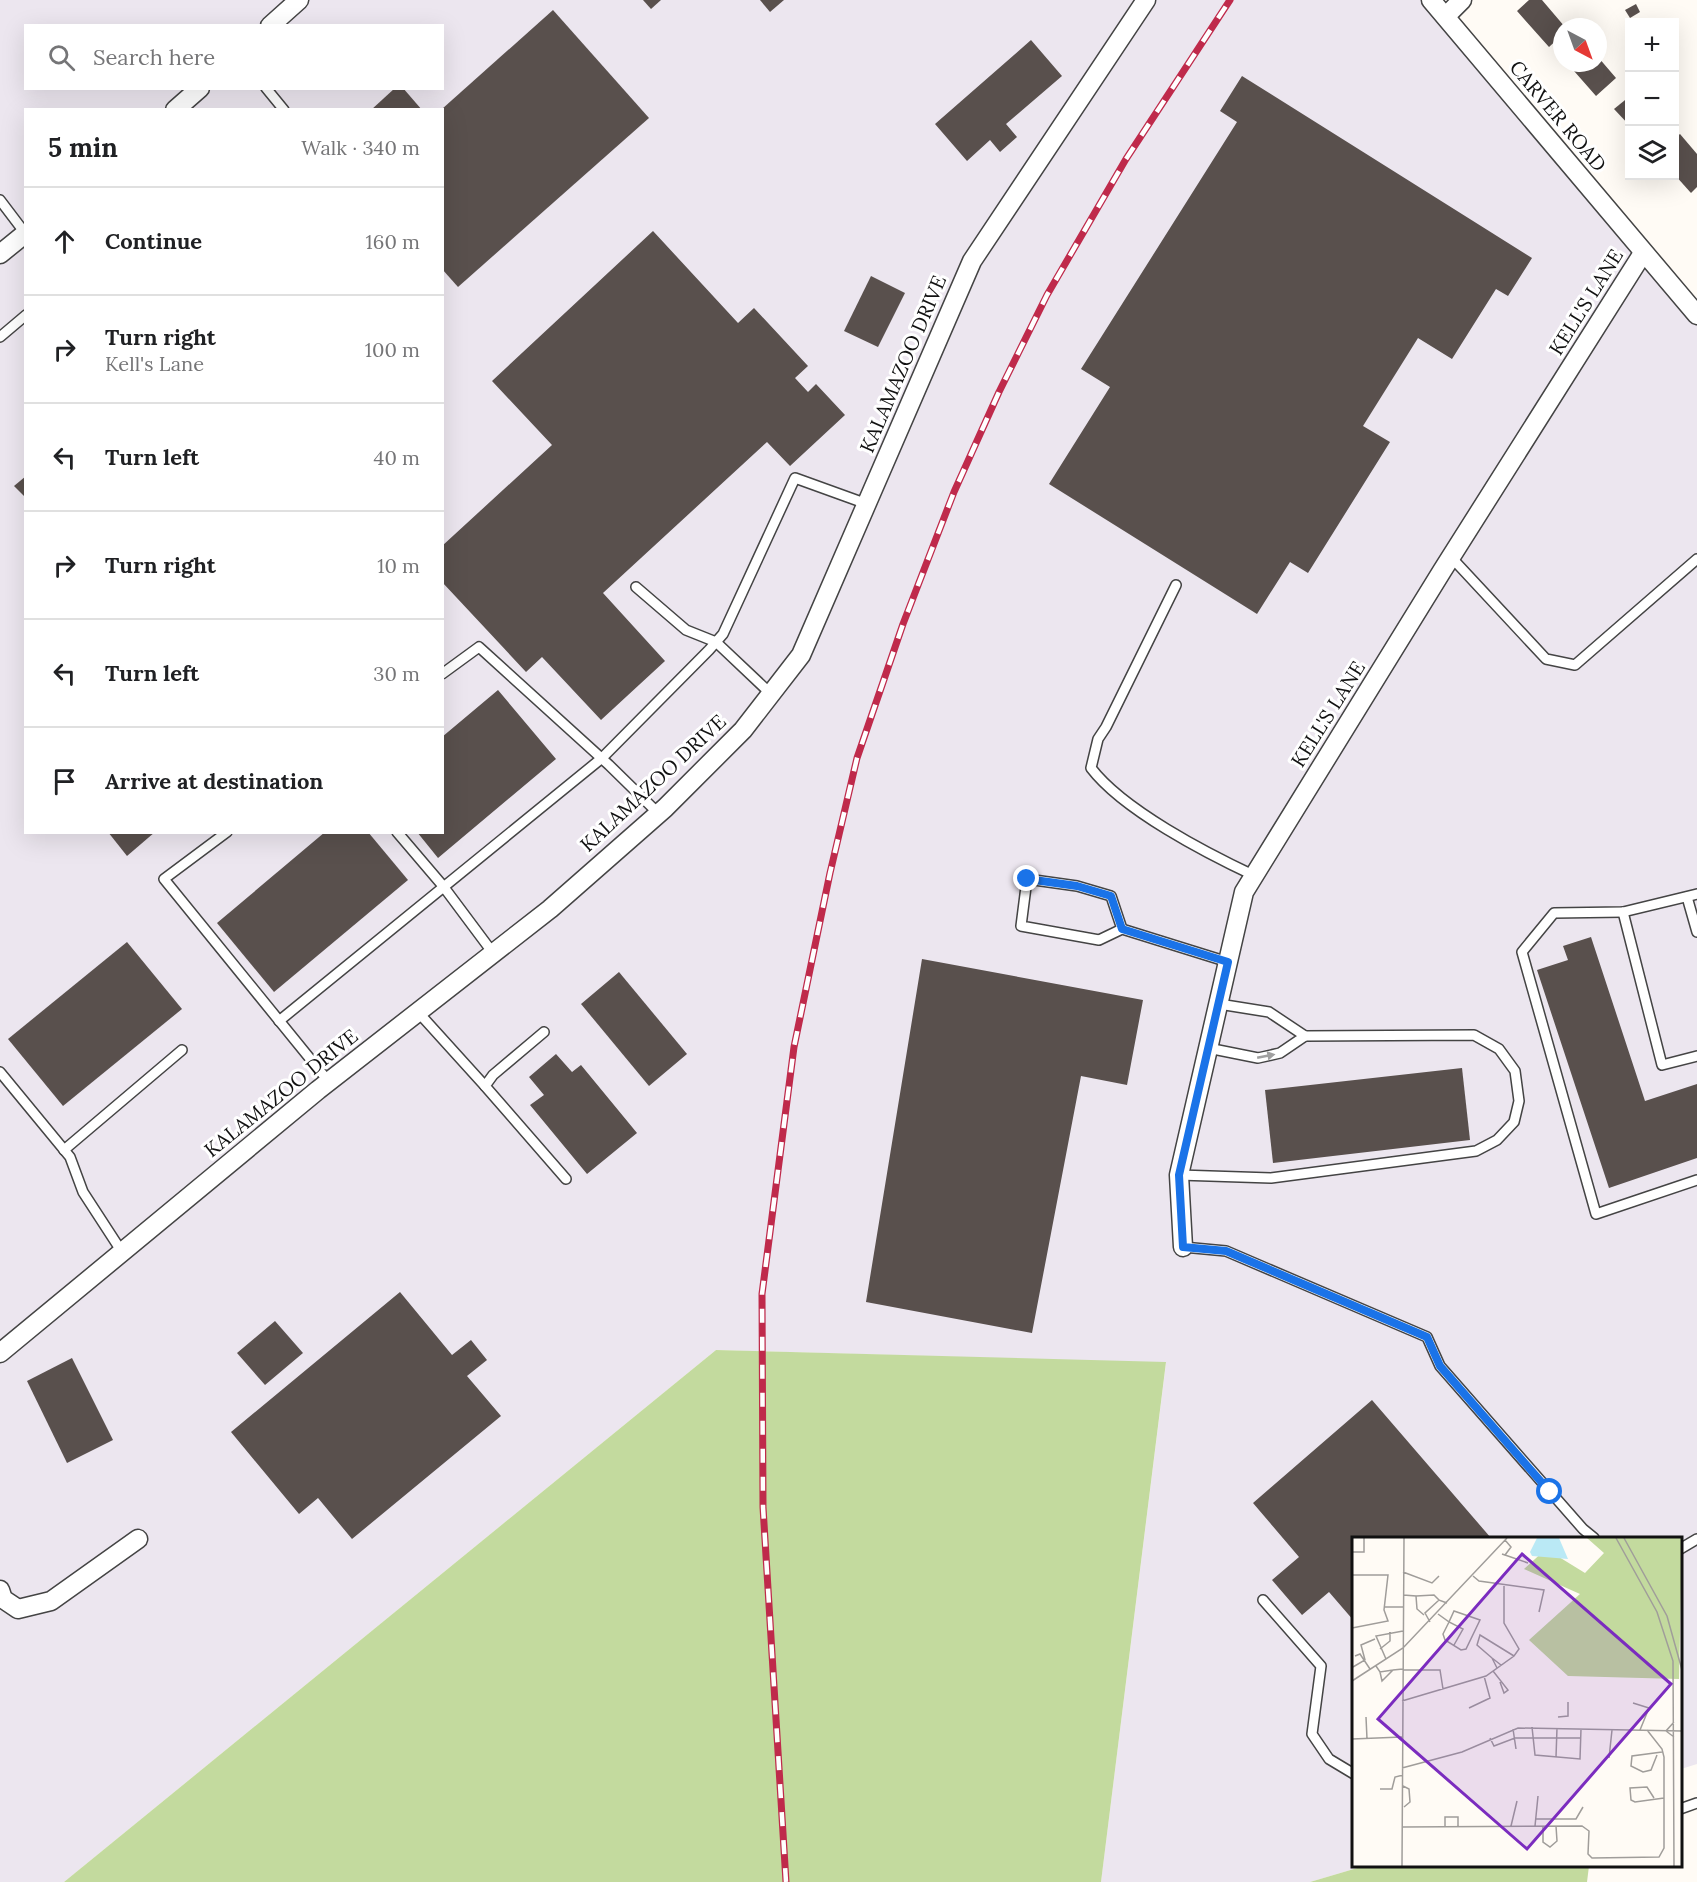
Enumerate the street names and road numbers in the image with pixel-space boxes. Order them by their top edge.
street label: CARVER ROAD [1505,55,1612,176]
street label: KELL'S LANE [1543,244,1628,359]
street label: KALAMAZOO DRIVE [854,271,951,456]
street label: KELL'S LANE [1285,656,1370,771]
street label: KALAMAZOO DRIVE [575,709,731,857]
street label: KALAMAZOO DRIVE [199,1023,362,1162]

